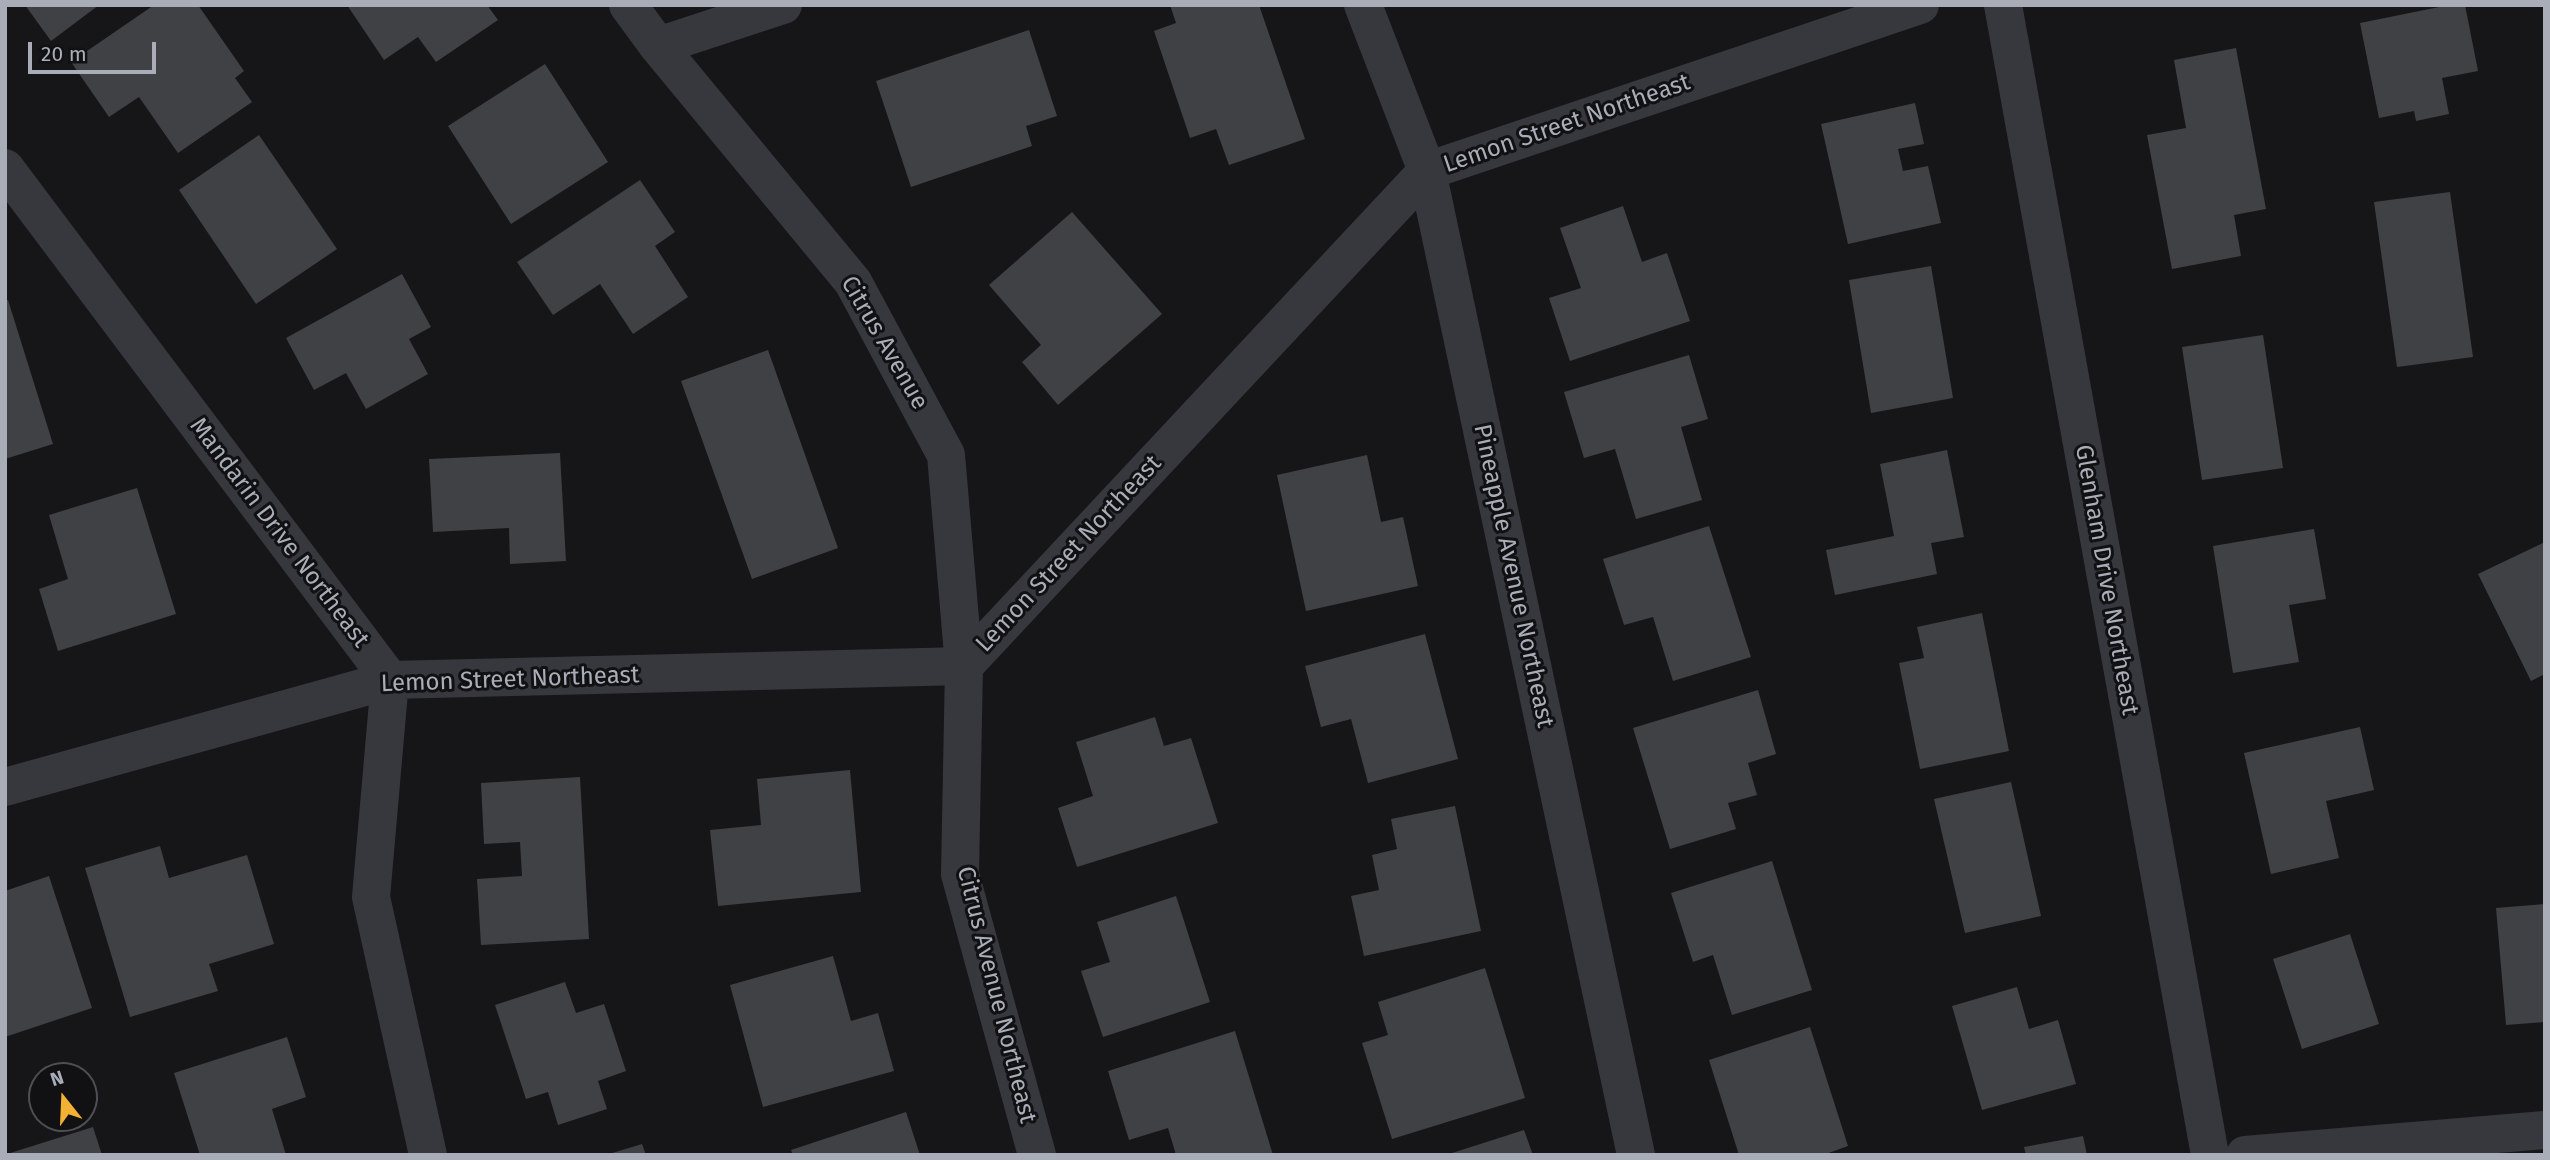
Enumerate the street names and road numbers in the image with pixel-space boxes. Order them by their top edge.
street label: Lemon Street Northeast [1440,68,1694,180]
street label: Citrus Avenue [834,271,934,415]
street label: Mandarin Drive Northeast [183,412,375,654]
street label: Pineapple Avenue Northeast [1467,422,1559,730]
street label: Glenham Drive Northeast [2068,443,2144,717]
street label: Lemon Street Northeast [970,450,1168,658]
street label: Lemon Street Northeast [380,661,640,699]
street label: Citrus Avenue Northeast [950,864,1042,1126]

